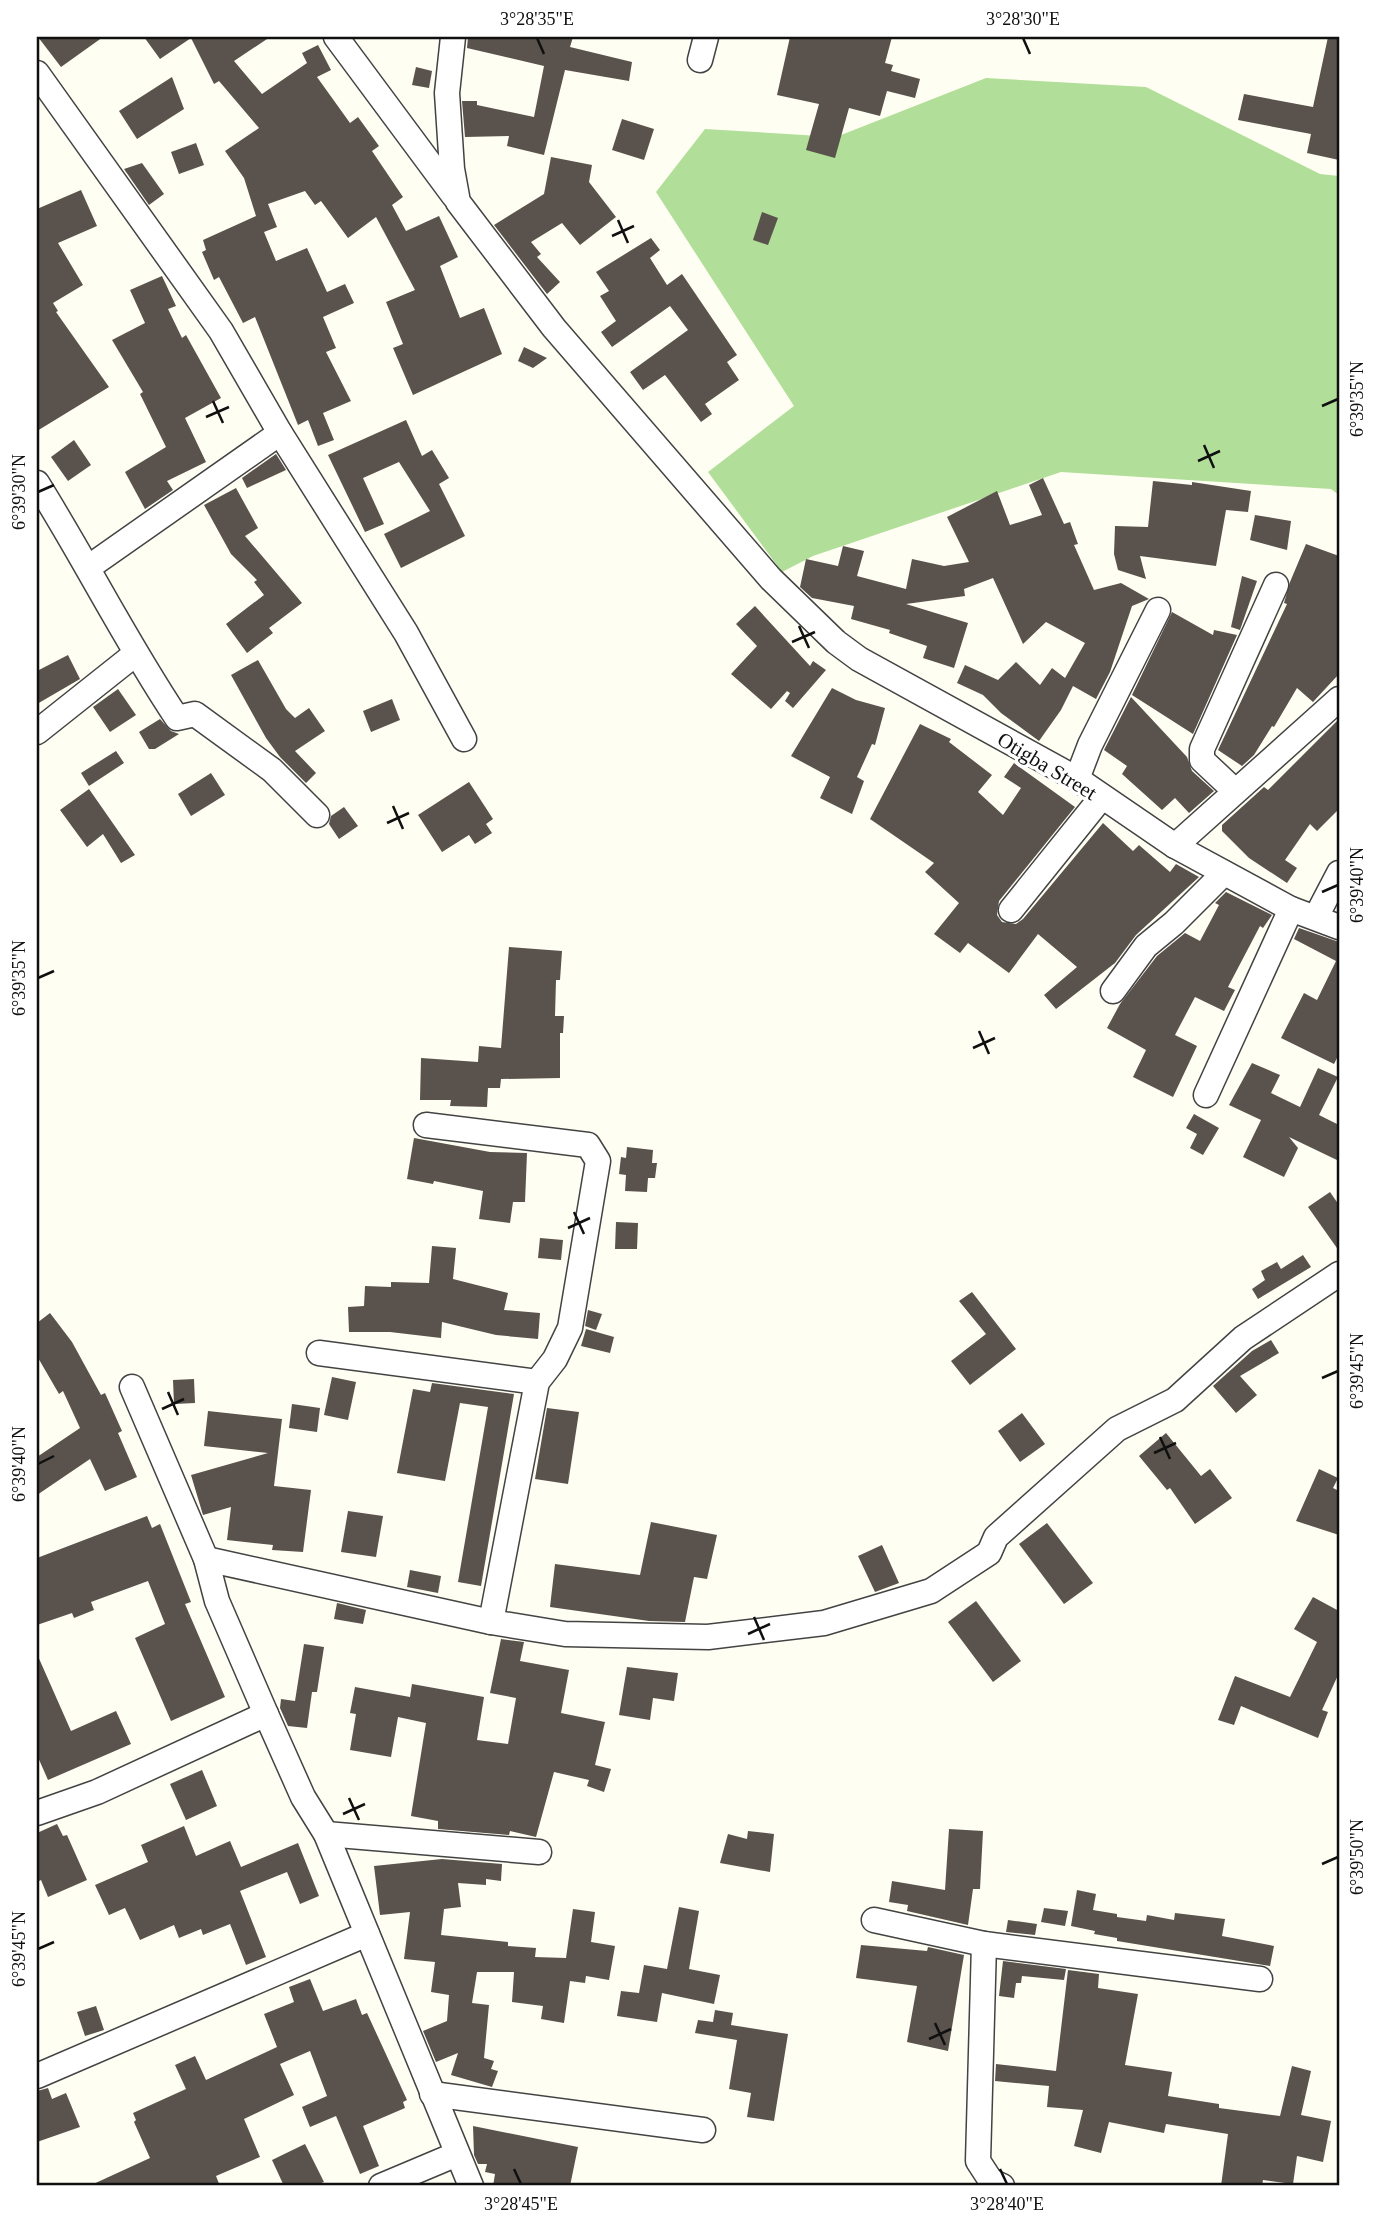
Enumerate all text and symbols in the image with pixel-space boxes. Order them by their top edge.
text: 3°28'35"E [500,9,574,29]
text: 3°28'30"E [986,9,1060,29]
text: 6°39'35"N [1347,361,1367,437]
text: 6°39'30"N [9,454,29,530]
street label: Otigba Street [993,727,1101,805]
text: 6°39'40"N [1347,847,1367,923]
text: 6°39'35"N [9,940,29,1016]
text: 6°39'45"N [1347,1333,1367,1409]
text: 6°39'40"N [9,1426,29,1502]
text: 6°39'50"N [1347,1819,1367,1895]
text: 6°39'45"N [9,1911,29,1987]
text: 3°28'45"E [484,2194,558,2214]
text: 3°28'40"E [970,2194,1044,2214]

